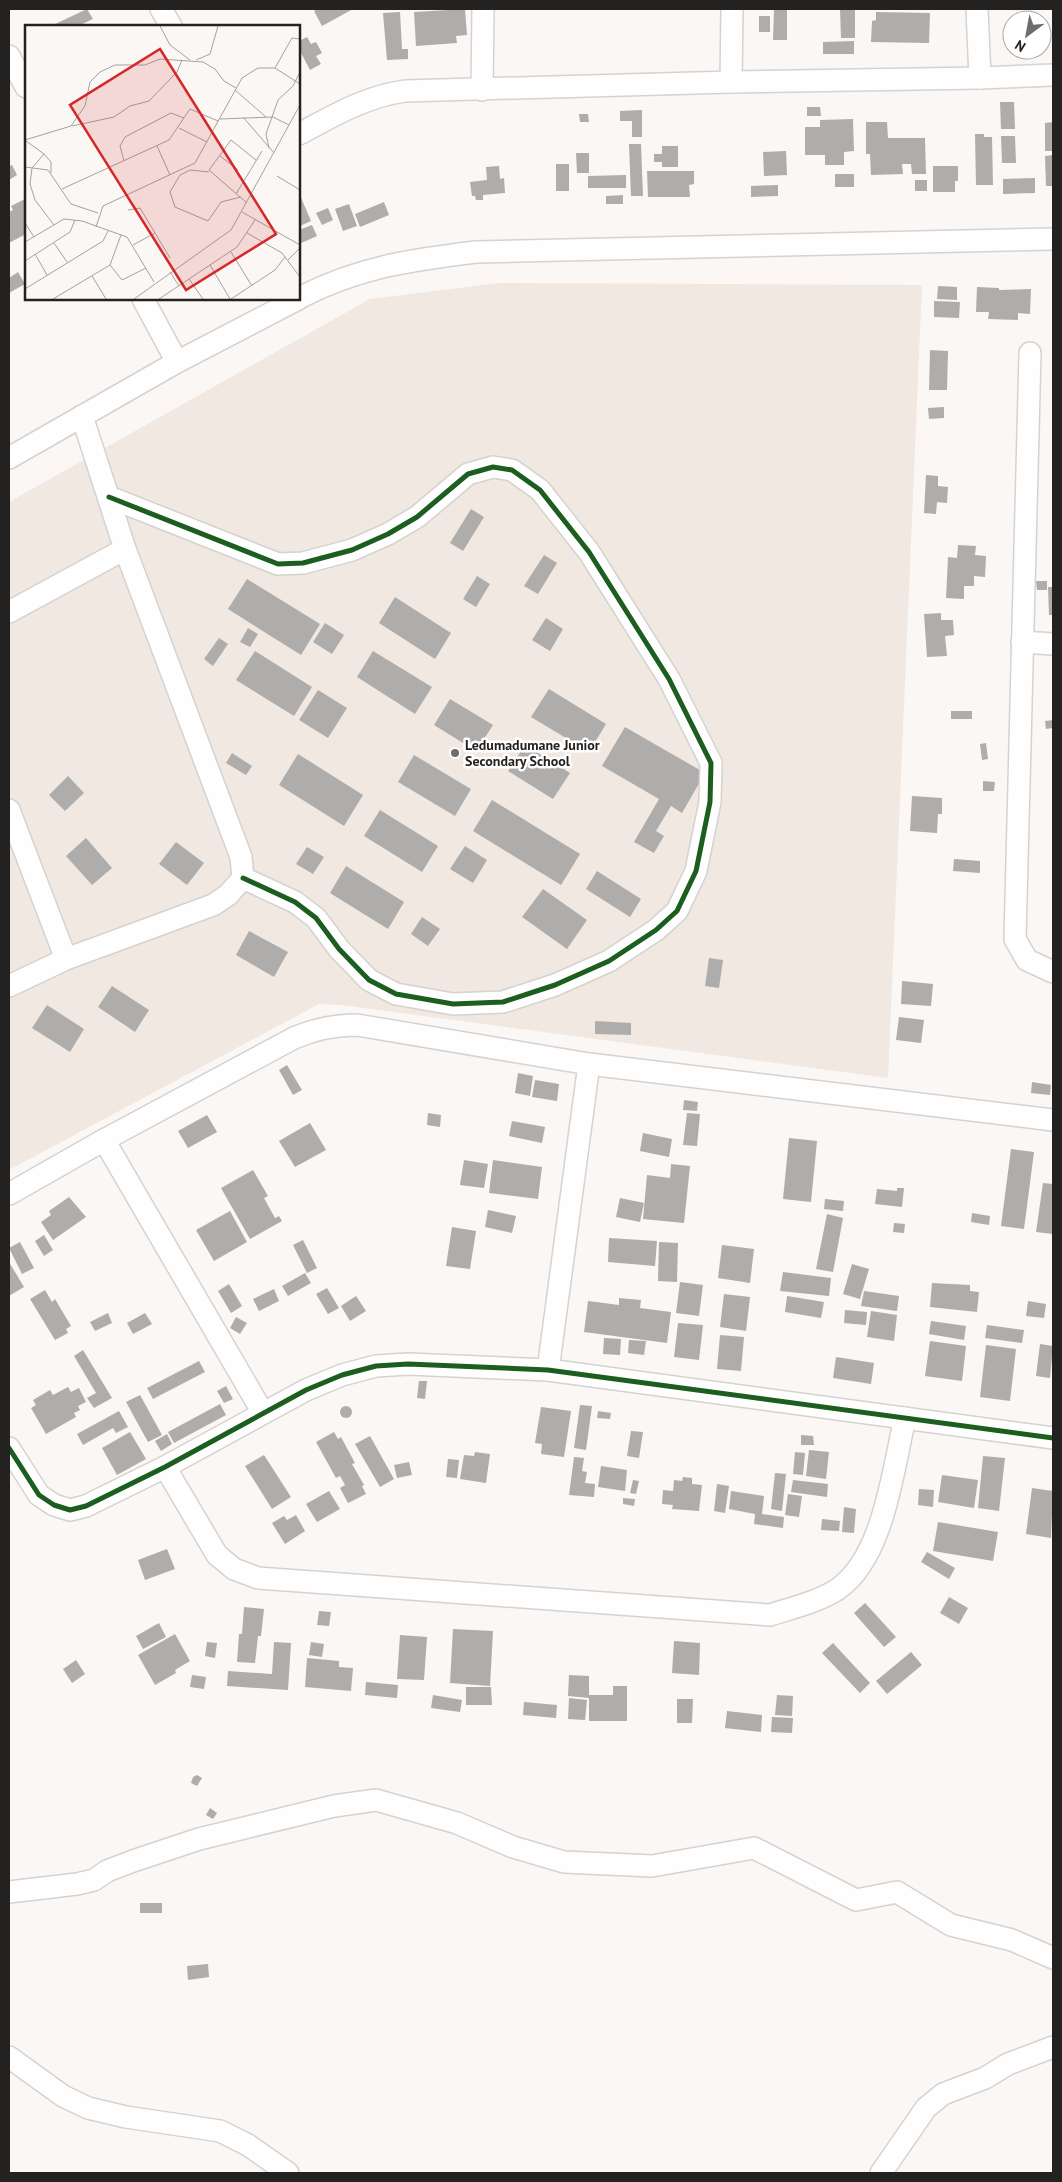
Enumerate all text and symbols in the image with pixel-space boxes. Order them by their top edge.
north arrow [1002,10,1052,60]
inset map [25,25,300,300]
text: N [1011,36,1029,56]
place label: Ledumadumane Junior Secondary School [465,736,600,770]
marker: Ledumadumane Junior Secondary School [449,747,461,759]

